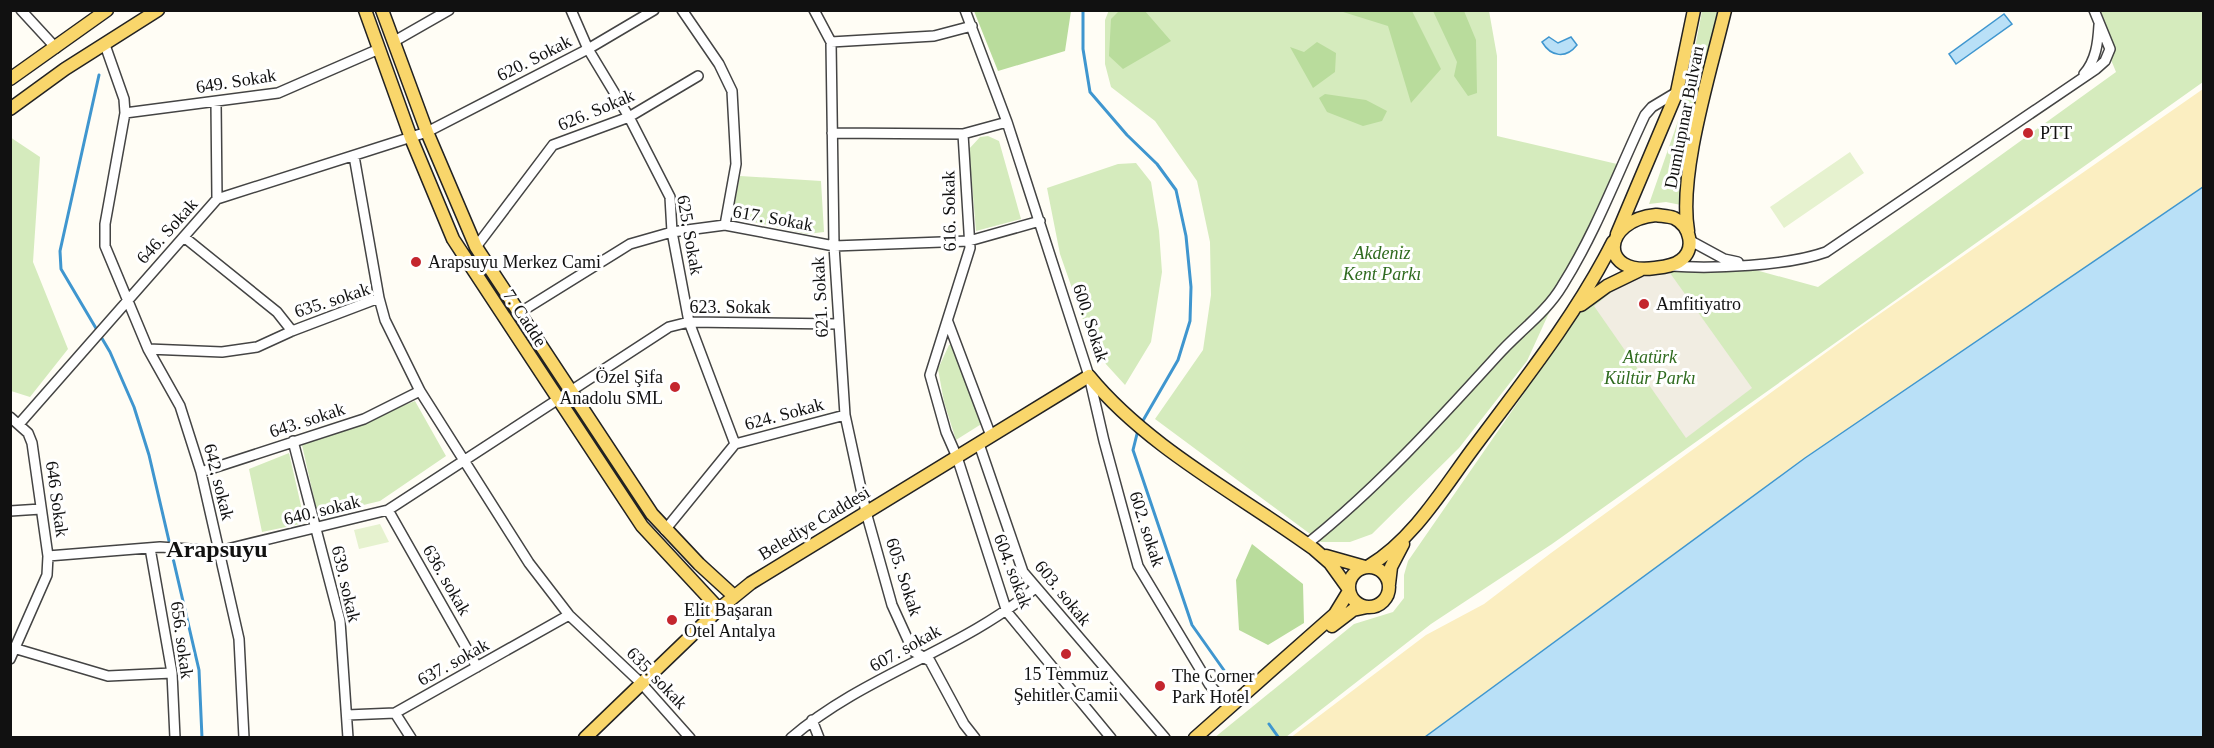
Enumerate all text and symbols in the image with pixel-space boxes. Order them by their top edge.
street label: 620. Sokak [493,31,575,85]
street label: Dumlupınar Bulvarı [1660,44,1708,190]
street label: 649. Sokak [194,65,278,97]
street label: 626. Sokak [555,85,637,135]
place label: PTT [2040,123,2072,143]
marker: PTT [2021,126,2035,140]
street label: 616. Sokak [938,170,960,252]
street label: 625. Sokak [673,193,707,277]
street label: 646. Sokak [132,194,202,268]
street label: 617. Sokak [731,201,815,235]
park label: Akdeniz Kent Parkı [1342,243,1421,284]
place label: Arapsuyu Merkez Cami [428,252,601,272]
marker: Arapsuyu Merkez Cami [409,255,423,269]
street label: 621. Sokak [808,256,832,338]
street label: 635. sokak [292,278,372,322]
street label: 600. Sokak [1069,281,1113,365]
street label: 7. Cadde [499,286,551,350]
place label: Amfitiyatro [1656,294,1741,314]
street label: 623. Sokak [690,297,771,317]
marker: Amfitiyatro [1637,297,1651,311]
park label: Atatürk Kültür Parkı [1603,347,1696,388]
place label: Özel Şifa Anadolu SML [560,367,663,408]
marker: Özel Şifa Anadolu SML [668,380,682,394]
street label: 624. Sokak [742,394,826,434]
street label: 643. sokak [267,398,347,442]
street label: 642. sokak [200,442,238,522]
street label: 646 Sokak [42,460,72,538]
street label: Belediye Caddesi [755,482,873,564]
street label: 602. sokak [1125,489,1169,569]
street label: 640. sokak [282,491,362,529]
street label: 604. sokak [990,531,1036,611]
street label: 605. Sokak [882,535,926,619]
district label: Arapsuyu [166,536,268,562]
street label: 636. sokak [419,541,475,619]
street label: 639. sokak [327,544,365,624]
street label: 603. sokak [1031,556,1095,630]
street label: 656. sokak [167,600,197,680]
place label: Elit Başaran Otel Antalya [684,600,775,641]
marker: Elit Başaran Otel Antalya [665,613,679,627]
street label: 607. sokak [866,620,944,676]
street label: 637. sokak [414,634,492,690]
street label: 635. sokak [623,643,691,713]
marker: 15 Temmuz Şehitler Camii [1059,647,1073,661]
place label: 15 Temmuz Şehitler Camii [1014,664,1118,705]
place label: The Corner Park Hotel [1172,666,1254,707]
marker: The Corner Park Hotel [1153,679,1167,693]

